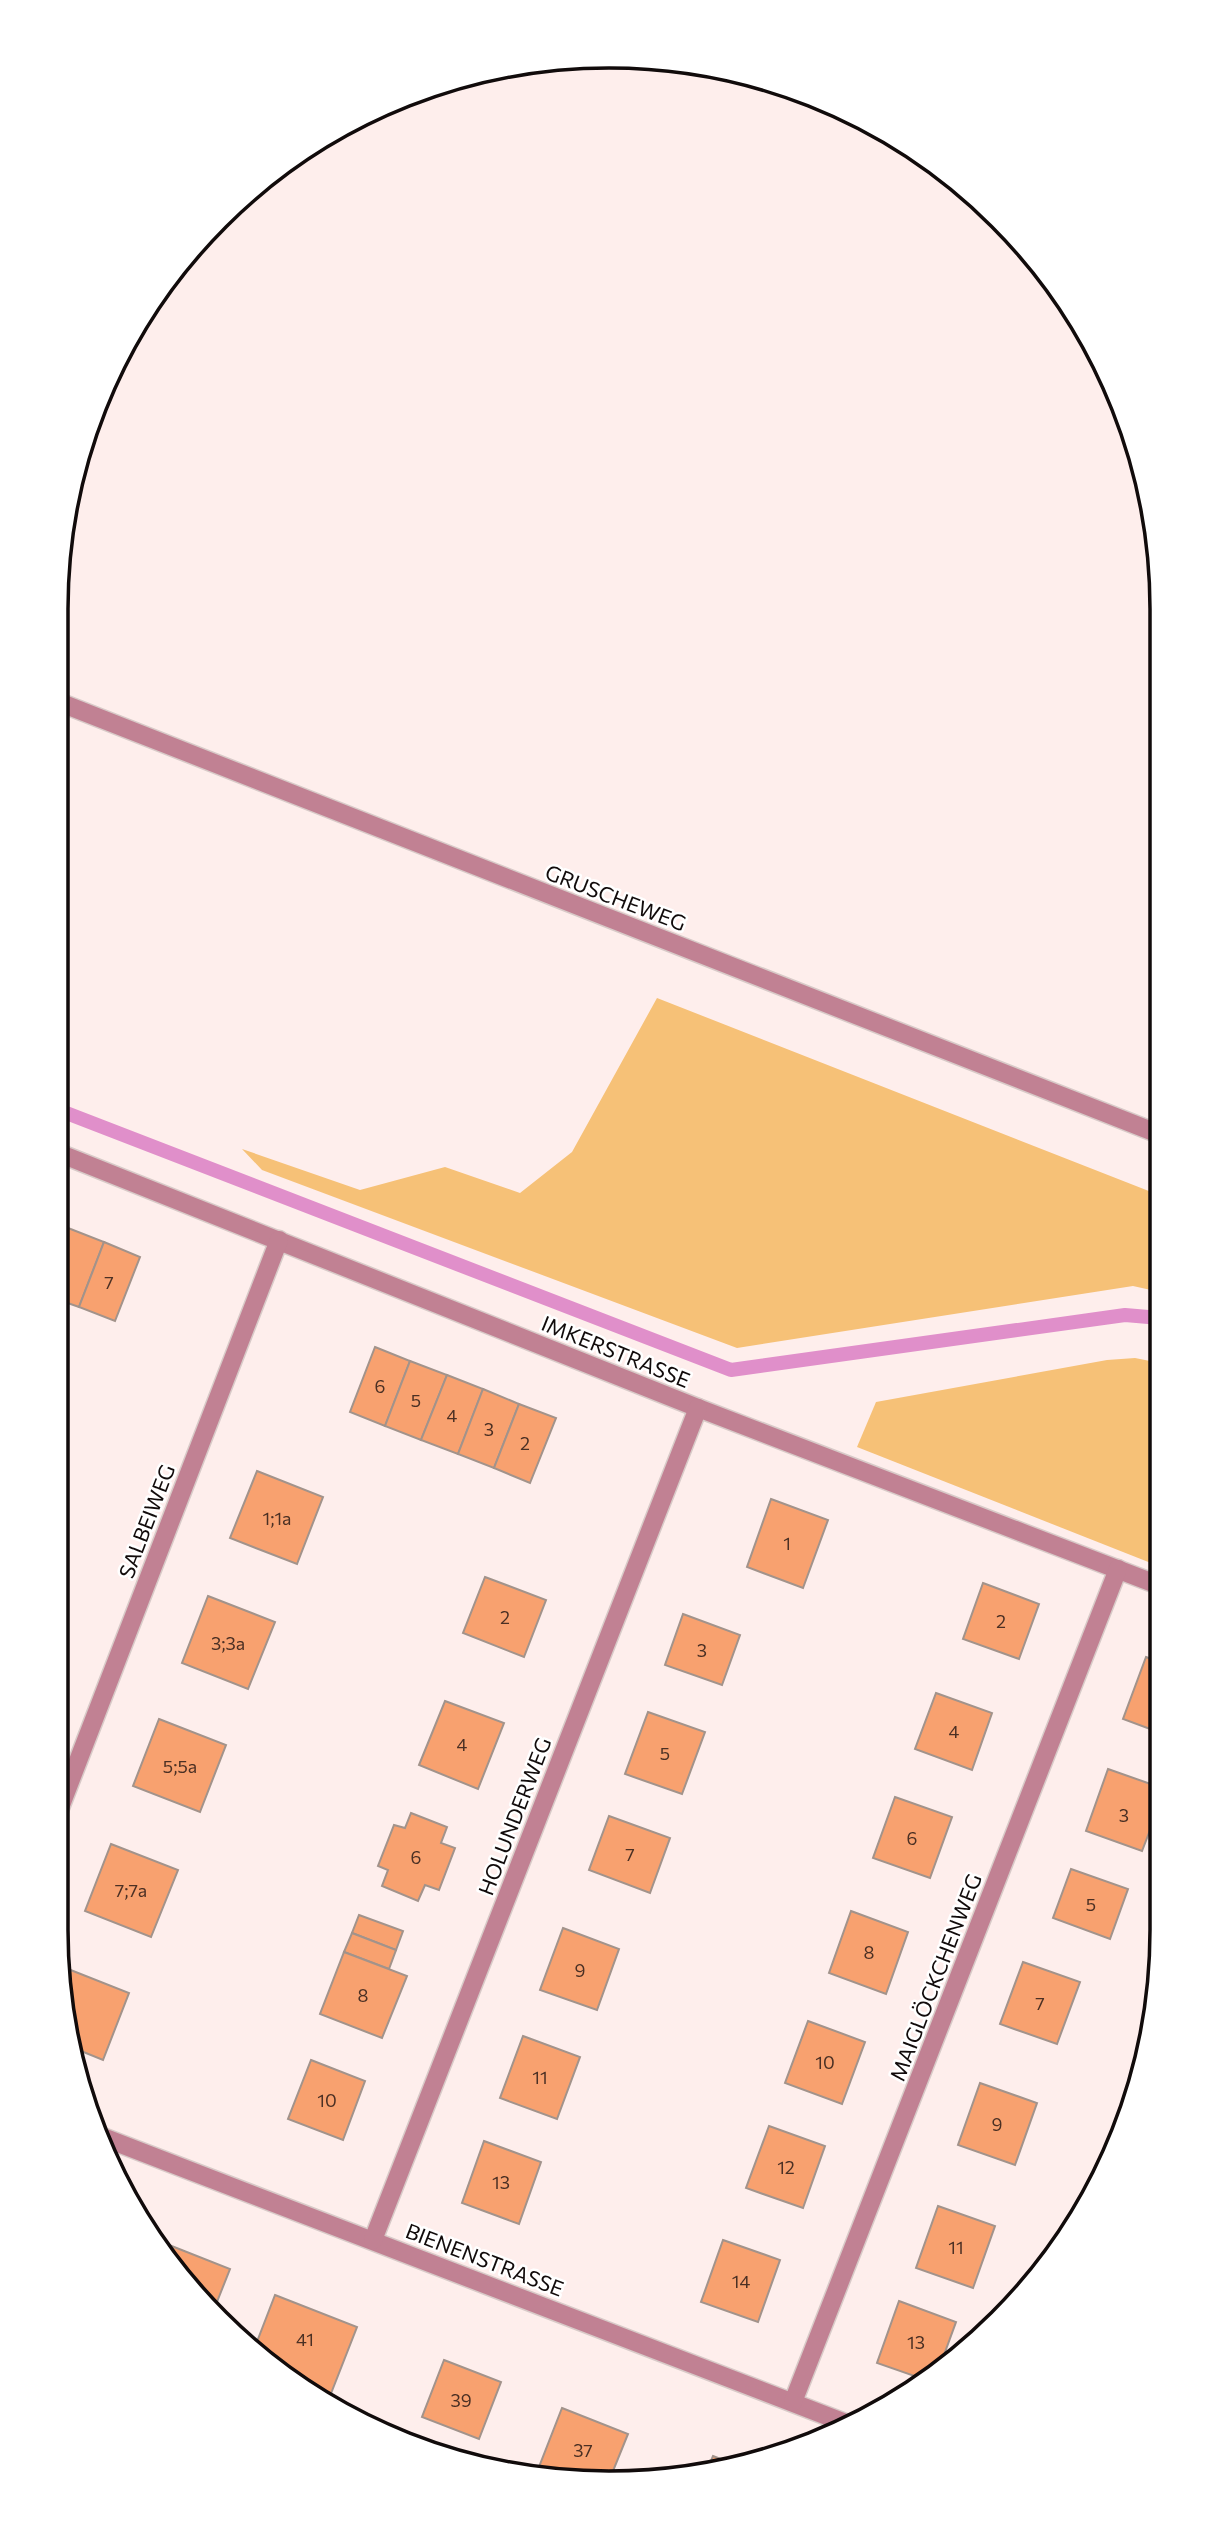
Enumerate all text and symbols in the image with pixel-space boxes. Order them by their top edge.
street label: GRUSCHEWEG [542,859,690,935]
house number: 7 [104,1271,114,1293]
street label: IMKERSTRASSE [538,1310,694,1392]
house number: 6 [375,1375,385,1397]
house number: 5 [411,1389,421,1411]
house number: 4 [447,1404,458,1426]
house number: 3 [484,1418,494,1440]
house number: 2 [520,1432,530,1454]
street label: SALBEIWEG [113,1461,179,1581]
house number: 1;1a [262,1507,292,1529]
house number: 1 [783,1532,791,1554]
house number: 2 [500,1606,510,1628]
house number: 2 [996,1610,1006,1632]
house number: 3;3a [211,1632,245,1654]
house number: 3 [697,1639,707,1661]
house number: 4 [949,1720,960,1742]
house number: 4 [457,1733,468,1755]
street label: HOLUNDERWEG [472,1734,556,1898]
house number: 5 [660,1742,670,1764]
house number: 5;5a [163,1755,197,1777]
house number: 3 [1119,1804,1129,1826]
house number: 6 [907,1827,917,1849]
house number: 7 [625,1843,635,1865]
house number: 6 [411,1846,421,1868]
street label: MAIGLÖCKCHENWEG [884,1870,986,2084]
house number: 7;7a [115,1879,147,1901]
house number: 5 [1086,1893,1096,1915]
house number: 8 [864,1941,875,1963]
house number: 9 [575,1959,585,1981]
house number: 8 [358,1984,369,2006]
house number: 7 [1035,1992,1045,2014]
house number: 10 [815,2051,835,2073]
house number: 11 [532,2066,548,2088]
house number: 10 [317,2089,337,2111]
house number: 9 [992,2113,1002,2135]
house number: 12 [777,2156,795,2178]
house number: 13 [492,2171,510,2193]
street label: BIENENSTRASSE [402,2217,568,2301]
house number: 11 [948,2236,964,2258]
house number: 14 [732,2270,750,2292]
house number: 41 [296,2328,314,2350]
house number: 13 [907,2331,925,2353]
house number: 39 [450,2389,472,2411]
house number: 37 [573,2439,593,2461]

